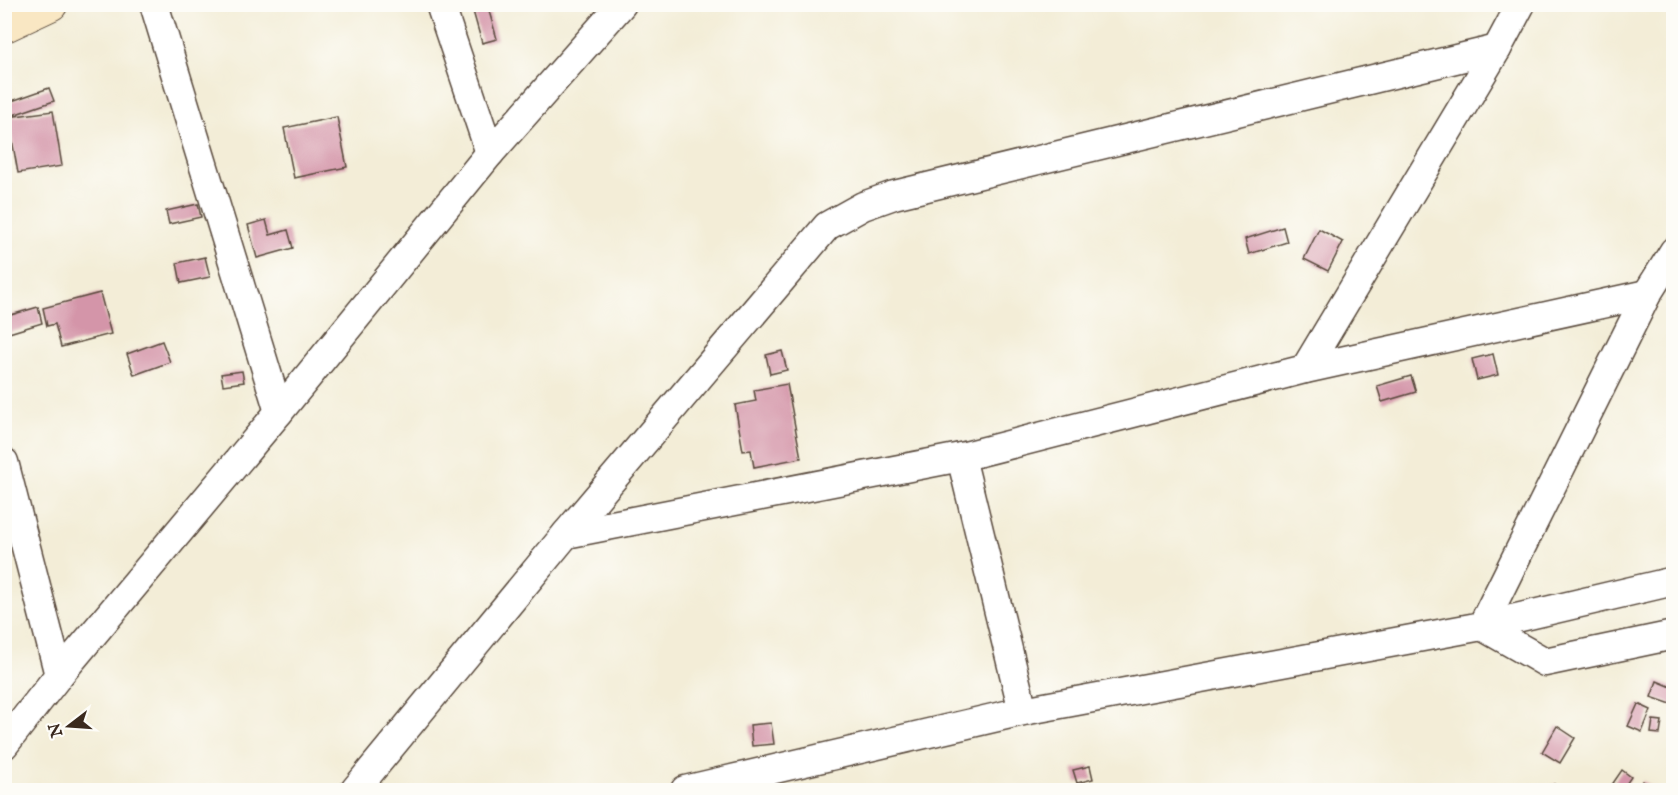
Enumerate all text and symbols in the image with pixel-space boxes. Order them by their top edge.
north arrow [39,696,99,756]
text: N [45,720,68,740]

